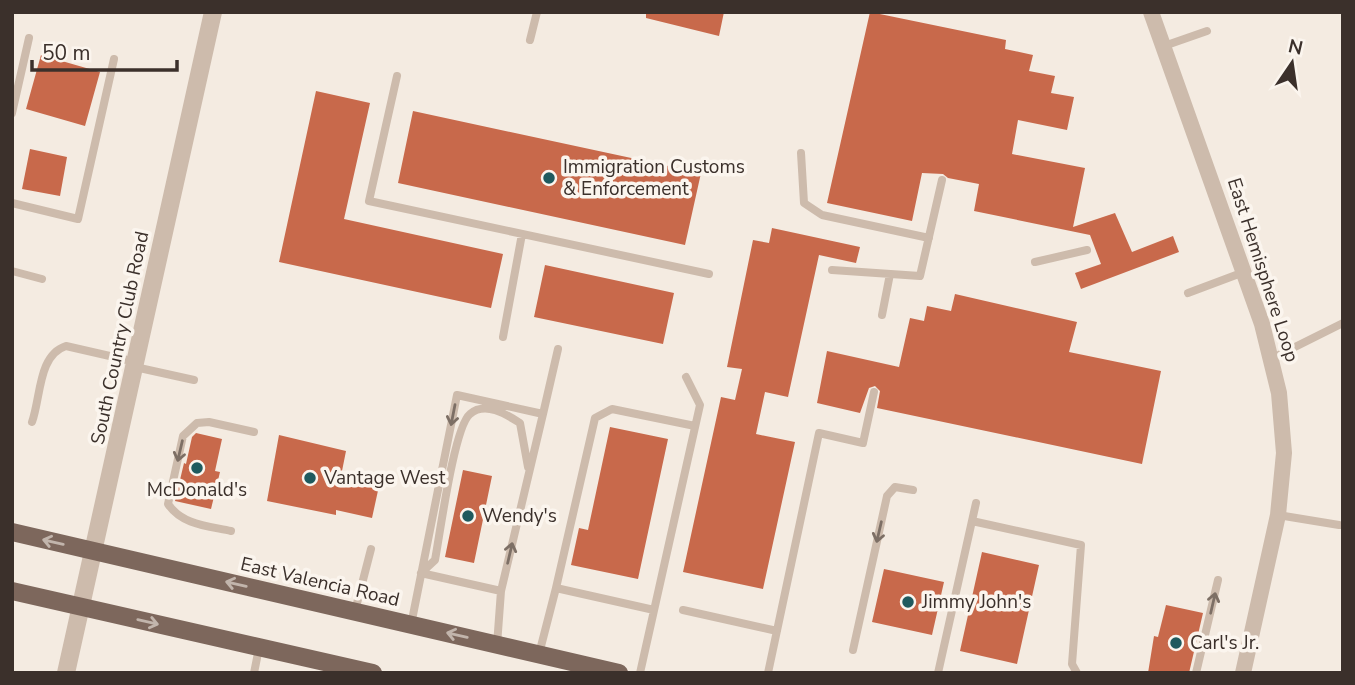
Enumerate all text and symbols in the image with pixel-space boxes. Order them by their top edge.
scale bar [32,28,177,72]
north arrow [1257,28,1327,98]
text: N [1286,33,1305,62]
text: 50 m [42,39,91,67]
place label: Immigration Customs & Enforcement [563,154,745,202]
marker: Immigration Customs & Enforcement [541,170,557,186]
street label: East Hemisphere Loop [1221,175,1305,365]
street label: South Country Club Road [85,229,155,447]
one-way arrow [446,403,459,426]
one-way arrow [173,439,186,462]
marker: McDonald's [189,460,205,476]
place label: Vantage West [323,465,446,491]
marker: Vantage West [302,470,318,486]
place label: McDonald's [147,477,247,503]
place label: Wendy's [482,503,557,529]
marker: Wendy's [460,508,476,524]
one-way arrow [872,520,885,543]
one-way arrow [42,535,65,548]
one-way arrow [504,542,517,565]
street label: East Valencia Road [238,551,402,613]
one-way arrow [225,577,247,590]
place label: Jimmy John's [921,589,1031,615]
one-way arrow [1206,592,1220,615]
marker: Jimmy John's [900,594,916,610]
one-way arrow [137,617,159,630]
one-way arrow [446,628,469,642]
place label: Carl's Jr. [1190,630,1259,656]
marker: Carl's Jr. [1168,635,1184,651]

